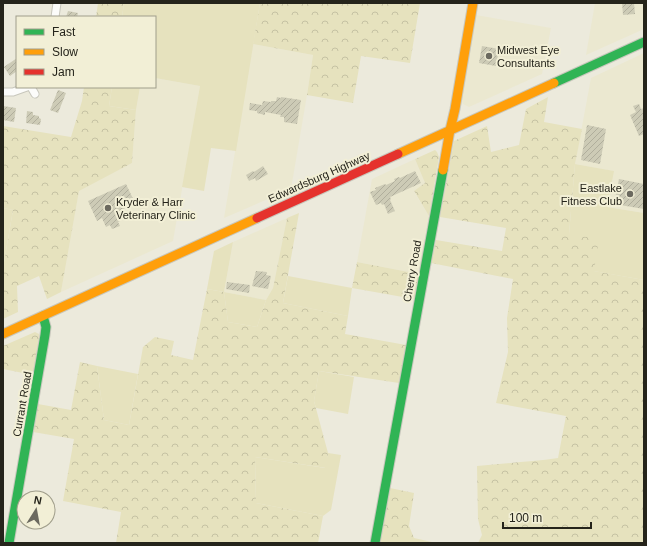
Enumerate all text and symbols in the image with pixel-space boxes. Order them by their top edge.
legend [16,16,156,88]
text: Fast [52,25,76,39]
place label: Midwest Eye Consultants [497,44,559,69]
text: Slow [52,45,78,59]
marker: Midwest Eye Consultants [484,51,494,61]
text: Jam [52,65,75,79]
street label: Edwardsburg Highway [266,149,372,205]
place label: Eastlake Fitness Club [561,182,622,207]
marker: Eastlake Fitness Club [625,189,635,199]
place label: Kryder & Harr Veterinary Clinic [116,196,196,221]
marker: Kryder & Harr Veterinary Clinic [103,203,113,213]
street label: Cherry Road [401,239,423,303]
street label: Currant Road [10,370,34,438]
north arrow [16,490,56,530]
text: N [33,494,43,507]
scale bar [503,504,591,530]
text: 100 m [509,511,542,525]

